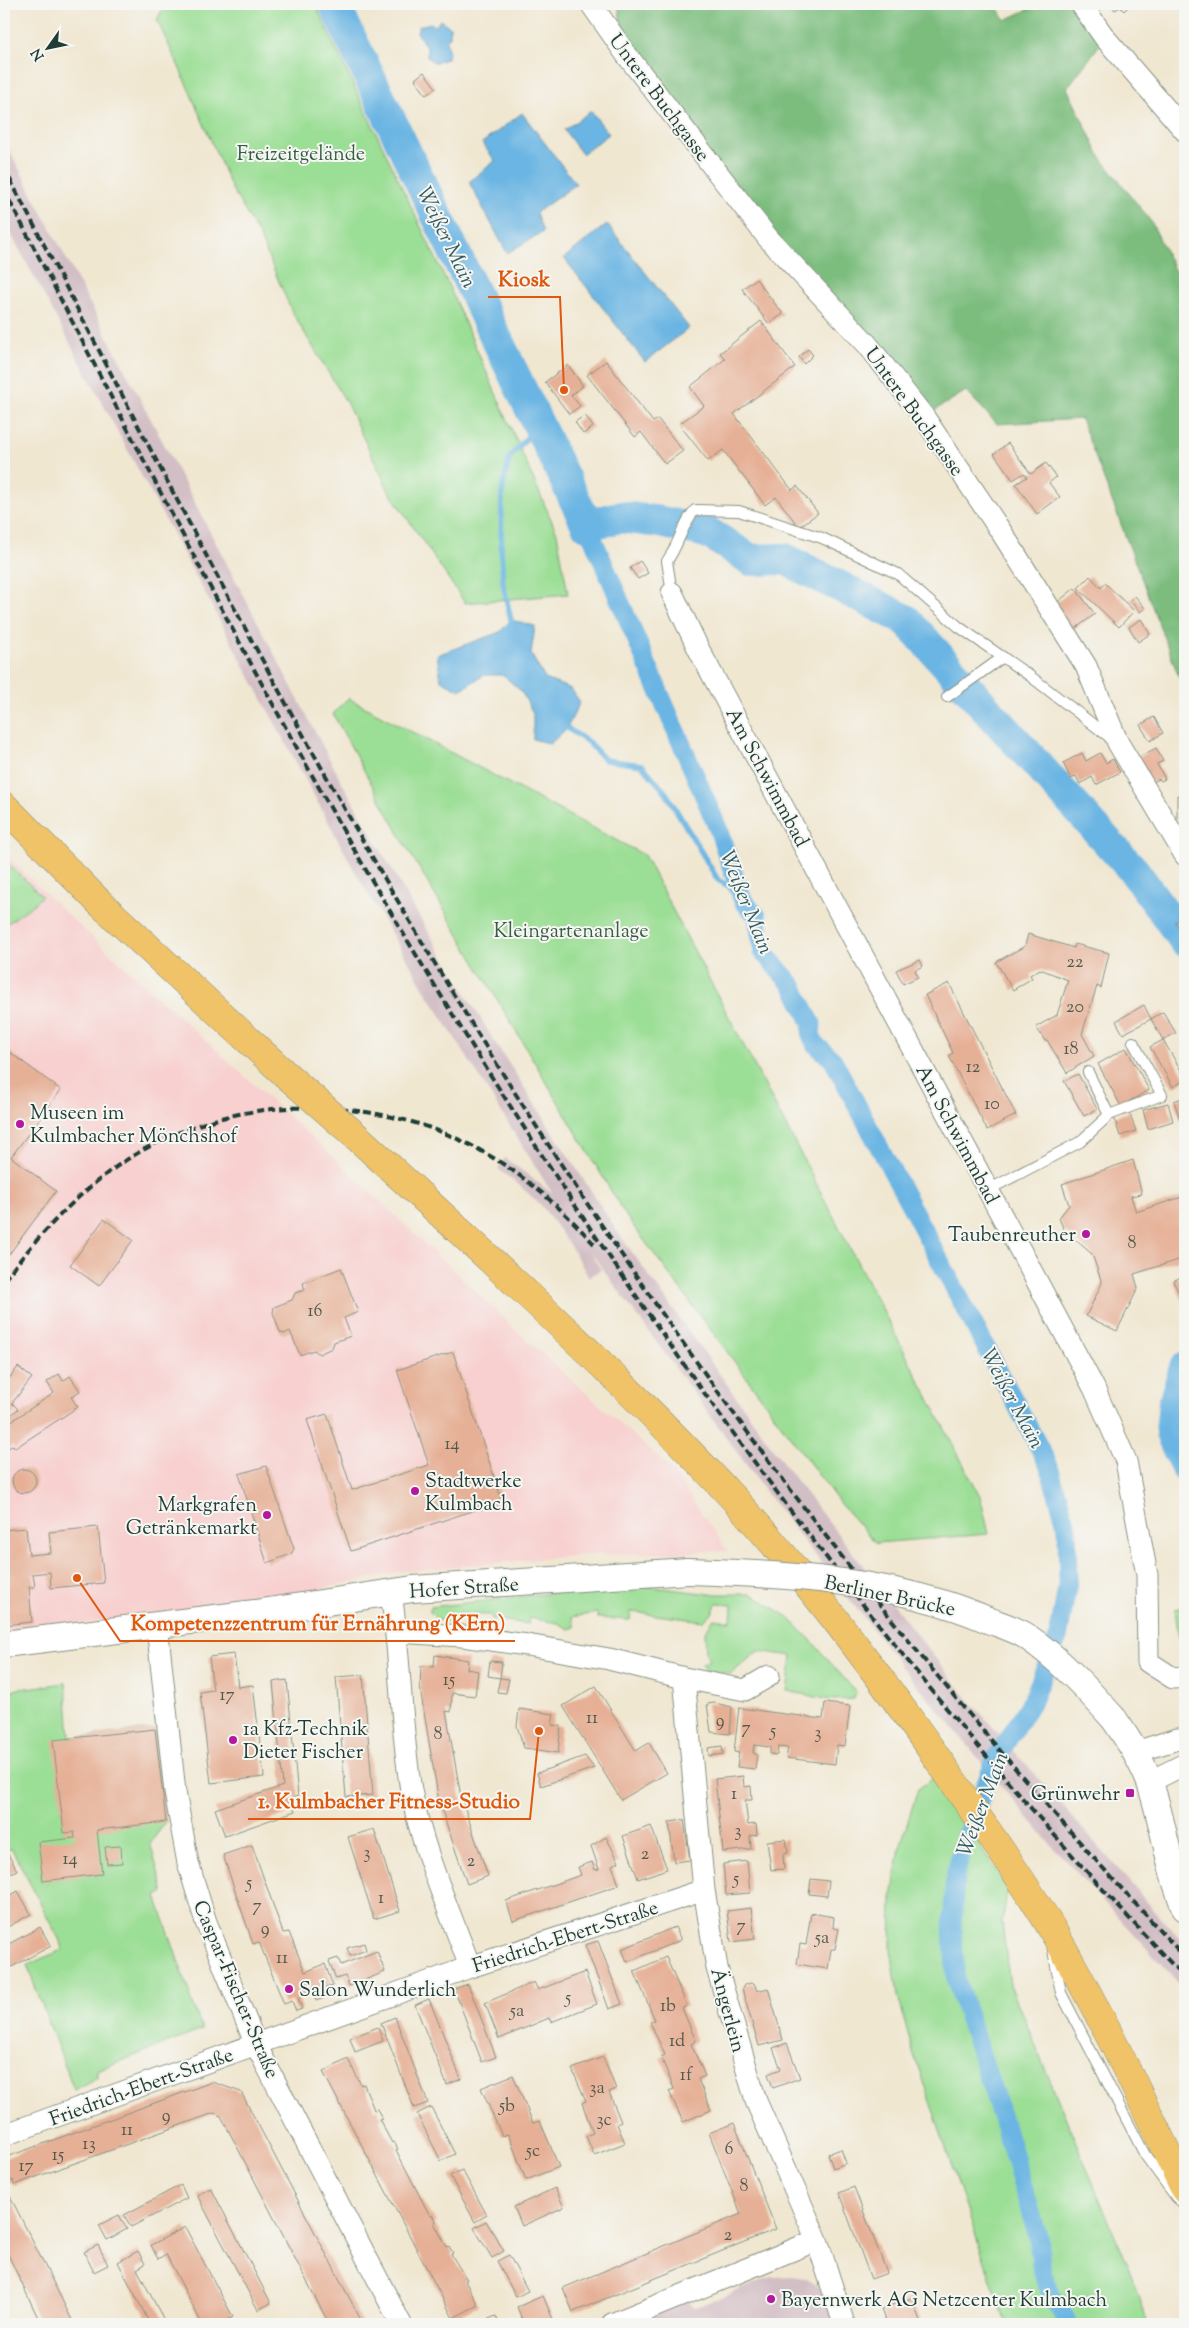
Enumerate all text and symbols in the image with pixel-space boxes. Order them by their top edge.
north arrow [22,22,72,72]
street label: Untere Buchgasse [600,28,716,169]
text: N [27,44,50,64]
park label: Freizeitgelände [237,141,365,170]
water label: Weißer Main [408,182,483,294]
callout: Kiosk [488,261,560,297]
text: Kiosk [498,266,551,296]
street label: Untere Buchgasse [856,342,970,483]
street label: Am Schwimmbad [717,703,815,853]
water label: Weißer Main [711,846,780,959]
park label: Kleingartenanlage [493,918,649,947]
house number: 22 [1067,950,1084,976]
house number: 20 [1066,995,1084,1021]
house number: 18 [1063,1037,1079,1063]
house number: 12 [966,1055,981,1081]
street label: Am Schwimmbad [907,1060,1005,1210]
house number: 10 [984,1092,1000,1118]
place label: Museen im Kulmbacher Mönchshof [30,1100,238,1152]
marker: Museen im Kulmbacher Mönchshof [14,1118,26,1130]
place label: Taubenreuther [948,1222,1076,1251]
marker: Taubenreuther [1080,1228,1092,1240]
house number: 8 [1128,1231,1137,1257]
house number: 16 [307,1299,323,1325]
water label: Weißer Main [972,1343,1050,1454]
house number: 14 [444,1432,460,1458]
place label: Stadtwerke Kulmbach [425,1468,522,1520]
marker: Stadtwerke Kulmbach [409,1485,421,1497]
place label: Markgrafen Getränkemarkt [126,1492,257,1544]
marker: Markgrafen Getränkemarkt [261,1509,273,1521]
street label: Berliner Brücke [821,1569,958,1626]
street label: Hofer Straße [408,1571,520,1608]
callout: Kompetenzzentrum für Ernährung (KErn) [120,1605,515,1641]
text: Kompetenzzentrum für Ernährung (KErn) [131,1610,505,1640]
house number: 15 [443,1668,455,1694]
house number: 17 [219,1683,235,1709]
house number: 11 [586,1706,598,1732]
house number: 9 [716,1709,725,1735]
place label: 1a Kfz-Technik Dieter Fischer [243,1716,368,1768]
house number: 7 [741,1716,751,1742]
house number: 5 [769,1719,776,1745]
house number: 3 [814,1721,822,1747]
house number: 8 [434,1722,443,1748]
marker: 1a Kfz-Technik Dieter Fischer [227,1734,239,1746]
water label: Weißer Main [950,1748,1018,1861]
place label: Grünwehr [1031,1781,1120,1810]
house number: 1 [731,1782,737,1808]
callout: 1. Kulmbacher Fitness-Studio [248,1783,530,1819]
marker: Grünwehr [1124,1787,1136,1799]
text: 1. Kulmbacher Fitness-Studio [258,1788,521,1818]
house number: 3 [734,1819,742,1845]
house number: 3 [363,1841,371,1867]
house number: 2 [641,1842,650,1868]
house number: 14 [62,1847,78,1873]
house number: 2 [467,1849,476,1875]
house number: 5 [732,1867,739,1893]
house number: 5 [245,1871,252,1897]
house number: 1 [378,1886,384,1912]
house number: 7 [252,1894,262,1920]
street label: Friedrich-Ebert-Straße [469,1895,662,1982]
street label: Caspar-Fischer-Straße [184,1896,285,2084]
house number: 7 [736,1914,746,1940]
house number: 9 [261,1917,270,1943]
house number: 5a [814,1926,829,1952]
house number: 11 [276,1946,288,1972]
street label: Ängerlein [701,1965,752,2056]
place label: Salon Wunderlich [299,1977,457,2006]
marker: Salon Wunderlich [283,1983,295,1995]
house number: 5 [564,1986,571,2012]
house number: 1b [660,1994,676,2020]
house number: 5a [509,1999,524,2025]
house number: 1d [669,2029,685,2055]
street label: Friedrich-Ebert-Straße [46,2042,238,2135]
house number: 1f [680,2063,693,2089]
house number: 3a [589,2076,605,2102]
house number: 5b [498,2094,515,2120]
house number: 9 [162,2104,171,2130]
house number: 3c [596,2108,612,2134]
house number: 11 [121,2118,133,2144]
house number: 13 [82,2132,96,2158]
house number: 6 [725,2137,734,2163]
house number: 5c [525,2139,540,2165]
house number: 15 [52,2143,64,2169]
house number: 17 [18,2154,34,2180]
house number: 8 [740,2174,749,2200]
house number: 2 [724,2223,733,2249]
place label: Bayernwerk AG Netzcenter Kulmbach [781,2287,1108,2316]
marker: Bayernwerk AG Netzcenter Kulmbach [765,2293,777,2305]

